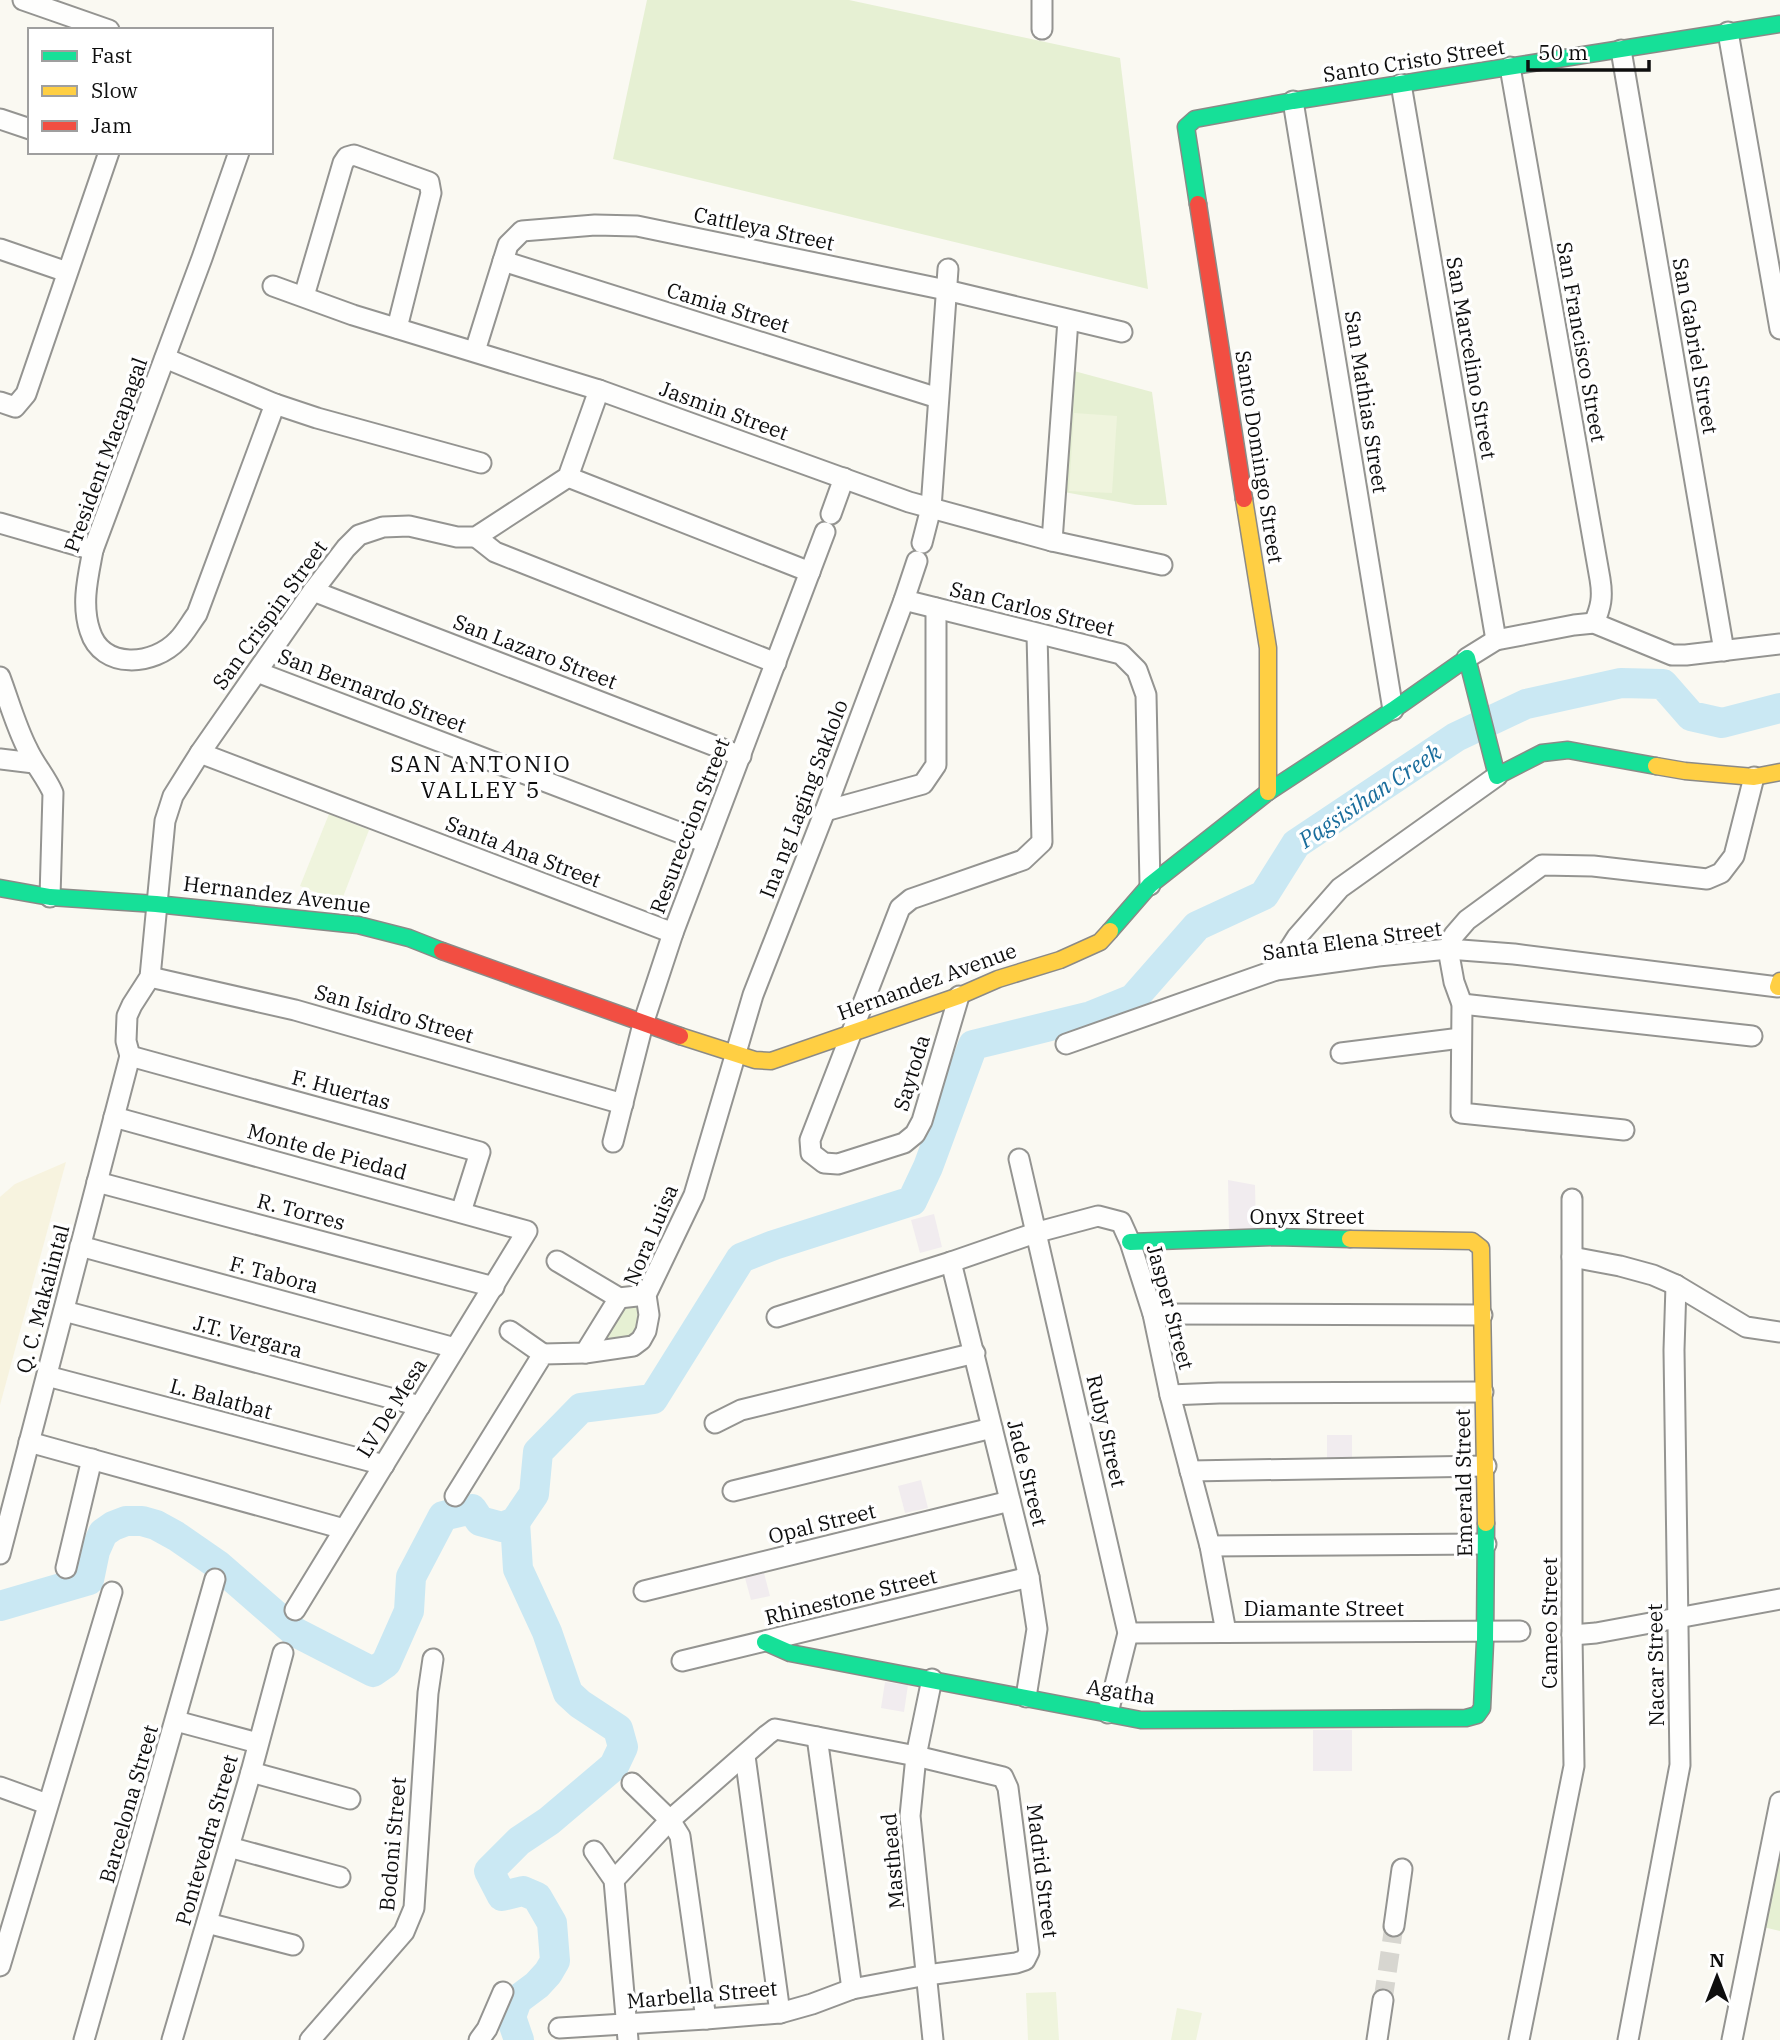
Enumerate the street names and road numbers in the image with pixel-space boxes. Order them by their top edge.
street label: Santo Cristo Street [1321,32,1507,88]
street label: Cattleya Street [691,199,837,257]
street label: San Francisco Street [1551,239,1613,444]
street label: San Marcelino Street [1440,254,1504,461]
street label: San Gabriel Street [1667,255,1725,436]
street label: Camia Street [664,275,793,339]
street label: San Mathias Street [1339,309,1395,495]
street label: Santo Domingo Street [1229,348,1291,565]
street label: President Macapagal [57,353,153,556]
street label: Jasmin Street [656,374,793,446]
street label: San Crispin Street [205,534,333,695]
street label: San Carlos Street [947,574,1117,642]
street label: San Lazaro Street [449,607,621,695]
street label: San Bernardo Street [274,641,470,739]
street label: Ina ng Laging Saklolo [752,695,854,902]
street label: Resureccion Street [643,734,735,918]
street label: Santa Ana Street [442,809,605,894]
street label: Hernandez Avenue [182,869,372,919]
street label: Santa Elena Street [1260,914,1443,966]
street label: Hernandez Avenue [833,936,1020,1026]
street label: San Isidro Street [312,977,477,1049]
street label: Saytoda [886,1031,936,1114]
street label: F. Huertas [289,1062,394,1116]
street label: Monte de Piedad [244,1116,410,1186]
street label: Nora Luisa [616,1180,684,1289]
street label: R. Torres [254,1186,348,1236]
street label: Onyx Street [1249,1202,1365,1230]
street label: Q. C. Makalintal [9,1221,75,1376]
street label: Jasper Street [1141,1241,1201,1373]
street label: F. Tabora [227,1249,322,1299]
street label: J.T. Vergara [191,1308,306,1364]
street label: LV De Mesa [350,1353,433,1462]
street label: L. Balatbat [167,1371,276,1425]
street label: Ruby Street [1080,1372,1134,1490]
street label: Emerald Street [1448,1409,1478,1557]
street label: Jade Street [1001,1417,1055,1529]
street label: Opal Street [765,1496,878,1550]
street label: Cameo Street [1535,1557,1563,1689]
street label: Rhinestone Street [762,1561,940,1631]
street label: Diamante Street [1244,1594,1404,1622]
street label: Nacar Street [1640,1603,1670,1727]
street label: Agatha [1085,1672,1157,1710]
street label: Barcelona Street [92,1721,164,1886]
street label: Pontevedra Street [168,1751,244,1928]
street label: Bodoni Street [372,1776,412,1912]
street label: Madrid Street [1021,1802,1065,1940]
street label: Masthead [874,1812,910,1910]
street label: Marbella Street [625,1973,778,2015]

